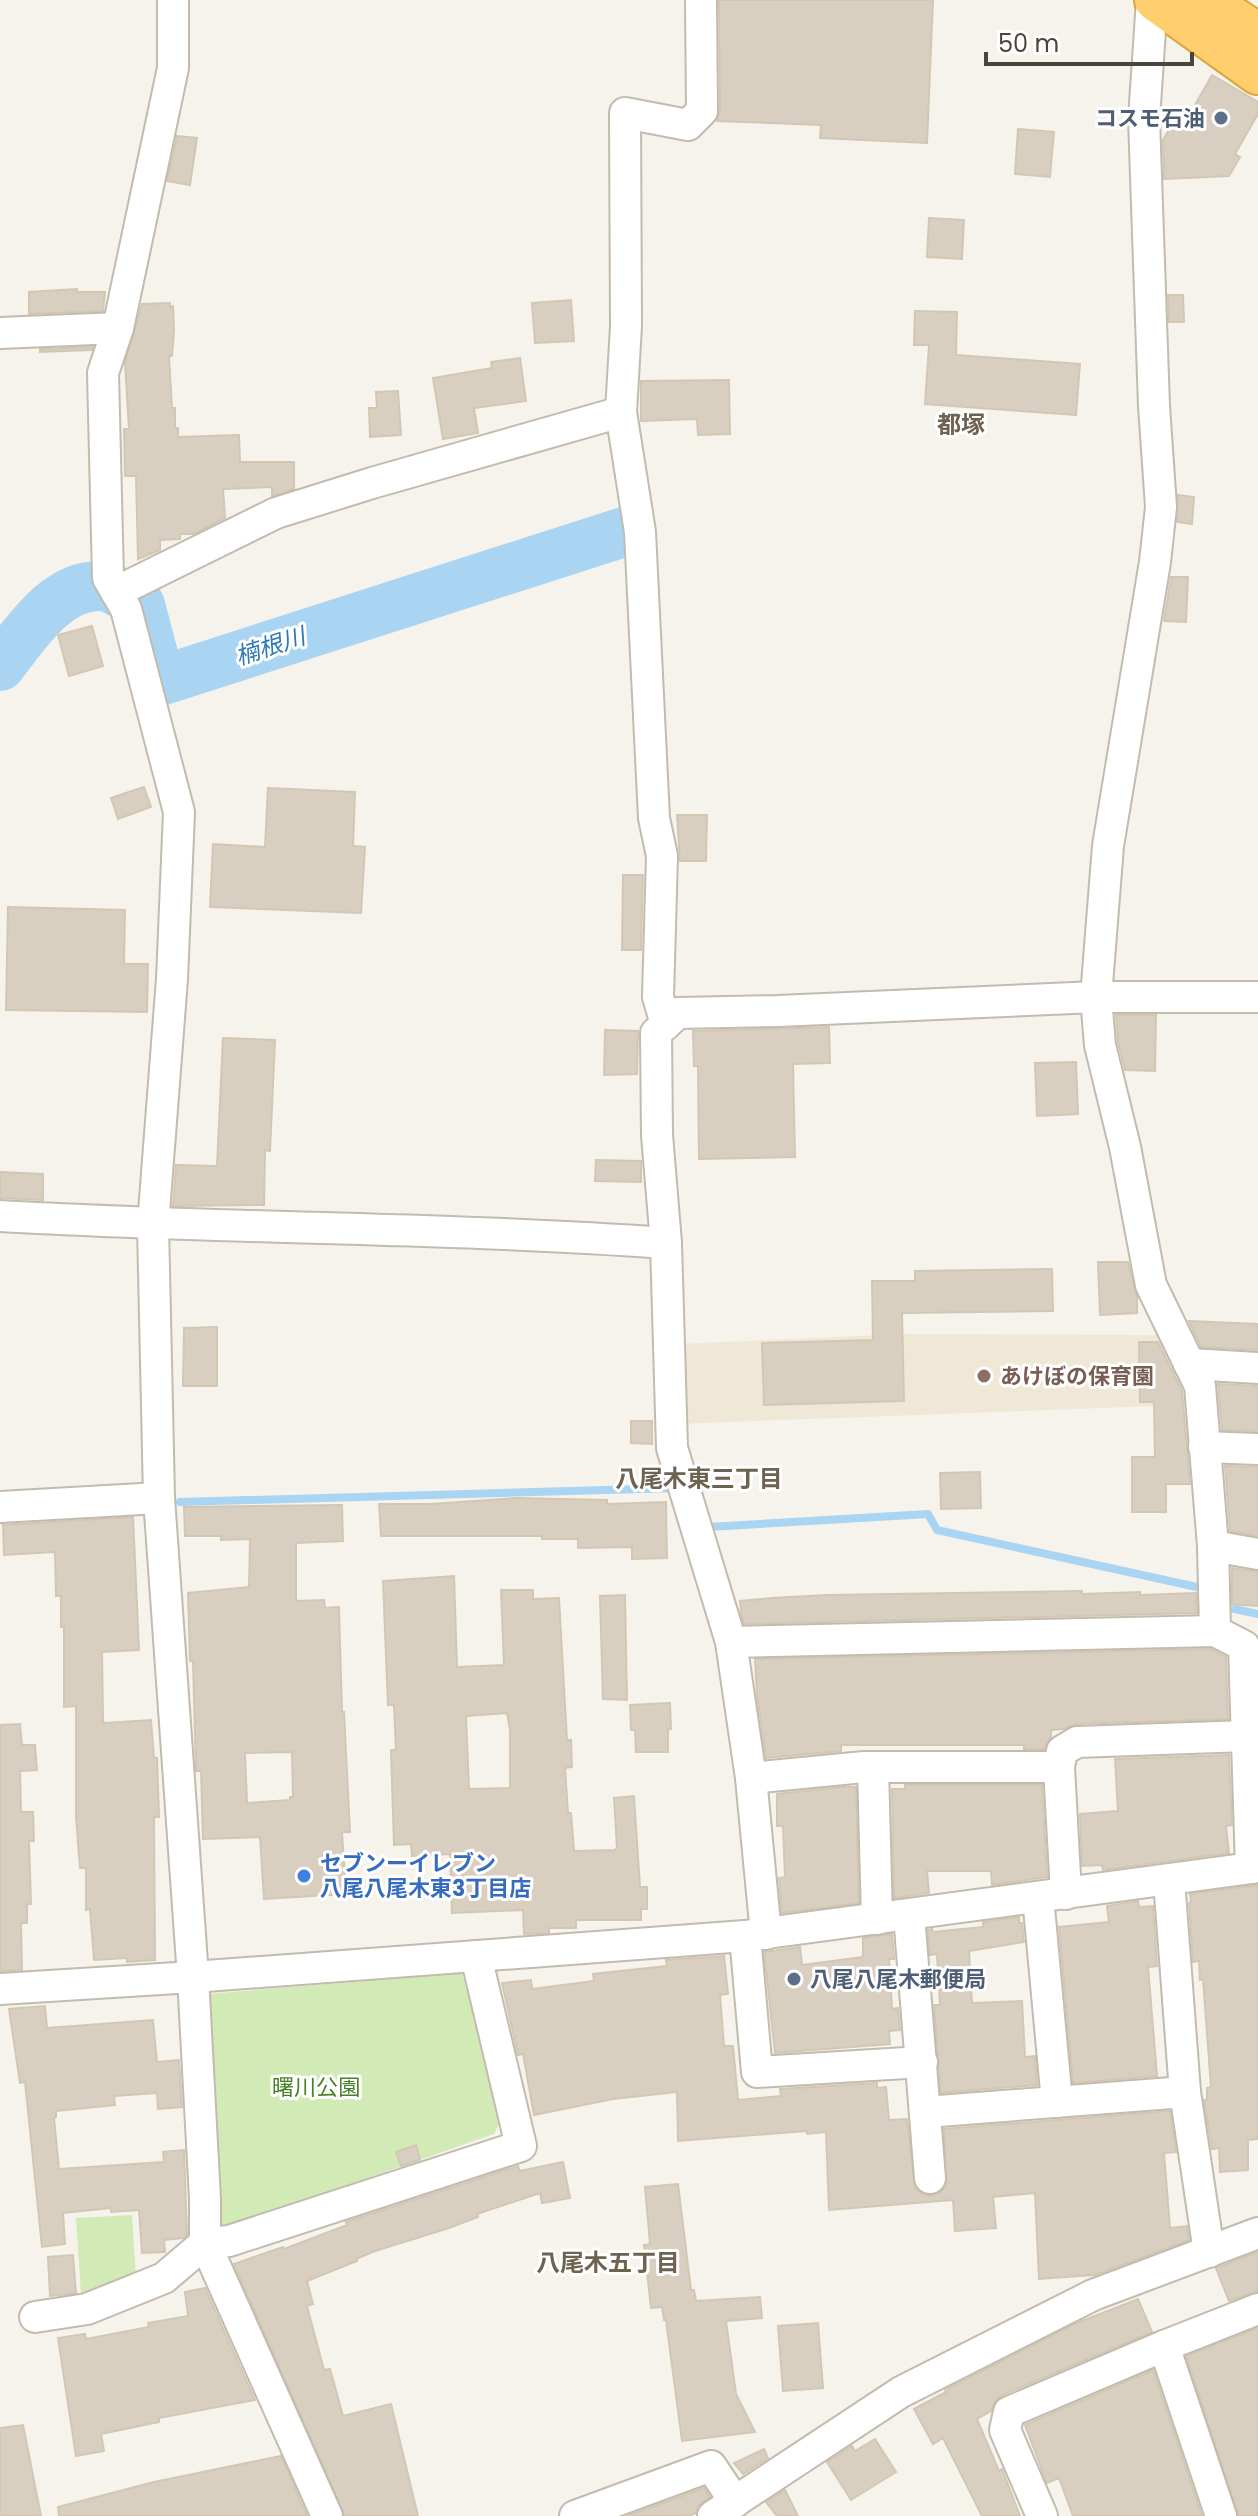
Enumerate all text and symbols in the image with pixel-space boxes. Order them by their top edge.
scale bar [986,16,1192,66]
text: 50 m [998,27,1059,60]
place label: コスモ石油 [1095,103,1205,134]
marker: コスモ石油 [1212,109,1230,127]
district label: 都塚 [937,408,985,441]
water label: 楠根川 [231,618,312,673]
place label: あけぼの保育園 [1000,1361,1154,1392]
marker: あけぼの保育園 [975,1367,993,1385]
district label: 八尾木東三丁目 [615,1462,783,1495]
place label: セブンーイレブン 八尾八尾木東3丁目店 [320,1848,531,1904]
marker: セブンーイレブン 八尾八尾木東3丁目店 [295,1867,313,1885]
place label: 八尾八尾木郵便局 [810,1964,986,1995]
marker: 八尾八尾木郵便局 [785,1970,803,1988]
park label: 曙川公園 [272,2072,360,2103]
district label: 八尾木五丁目 [536,2246,680,2279]

